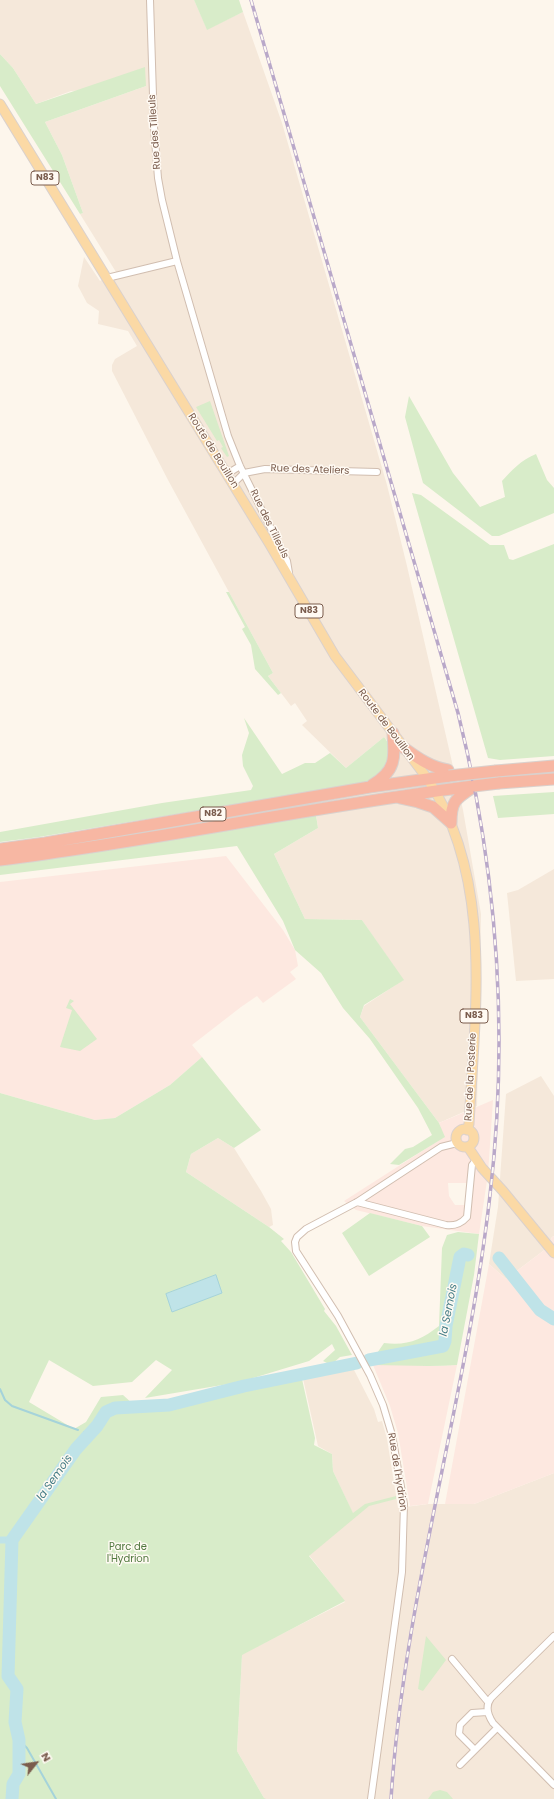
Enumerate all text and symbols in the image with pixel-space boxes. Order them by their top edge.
street label: Rue des Tilleuls [146,94,164,170]
road number: N83 [31,171,59,185]
street label: Route de Bouillon [185,411,241,491]
street label: Rue des Ateliers [270,463,350,477]
street label: Rue des Tilleuls [247,488,291,560]
road number: N83 [295,604,323,618]
street label: Route de Bouillon [355,687,417,763]
road number: N82 [200,807,226,821]
road number: N83 [460,1009,488,1023]
street label: Rue de la Posterie [463,1032,479,1122]
water label: la Semois [437,1283,461,1337]
street label: Rue de l'Hydrion [385,1432,409,1512]
water label: la Semois [34,1452,76,1504]
park label: Parc de l'Hydrion [107,1541,149,1564]
north arrow [16,1743,56,1783]
text: N [37,1749,55,1765]

